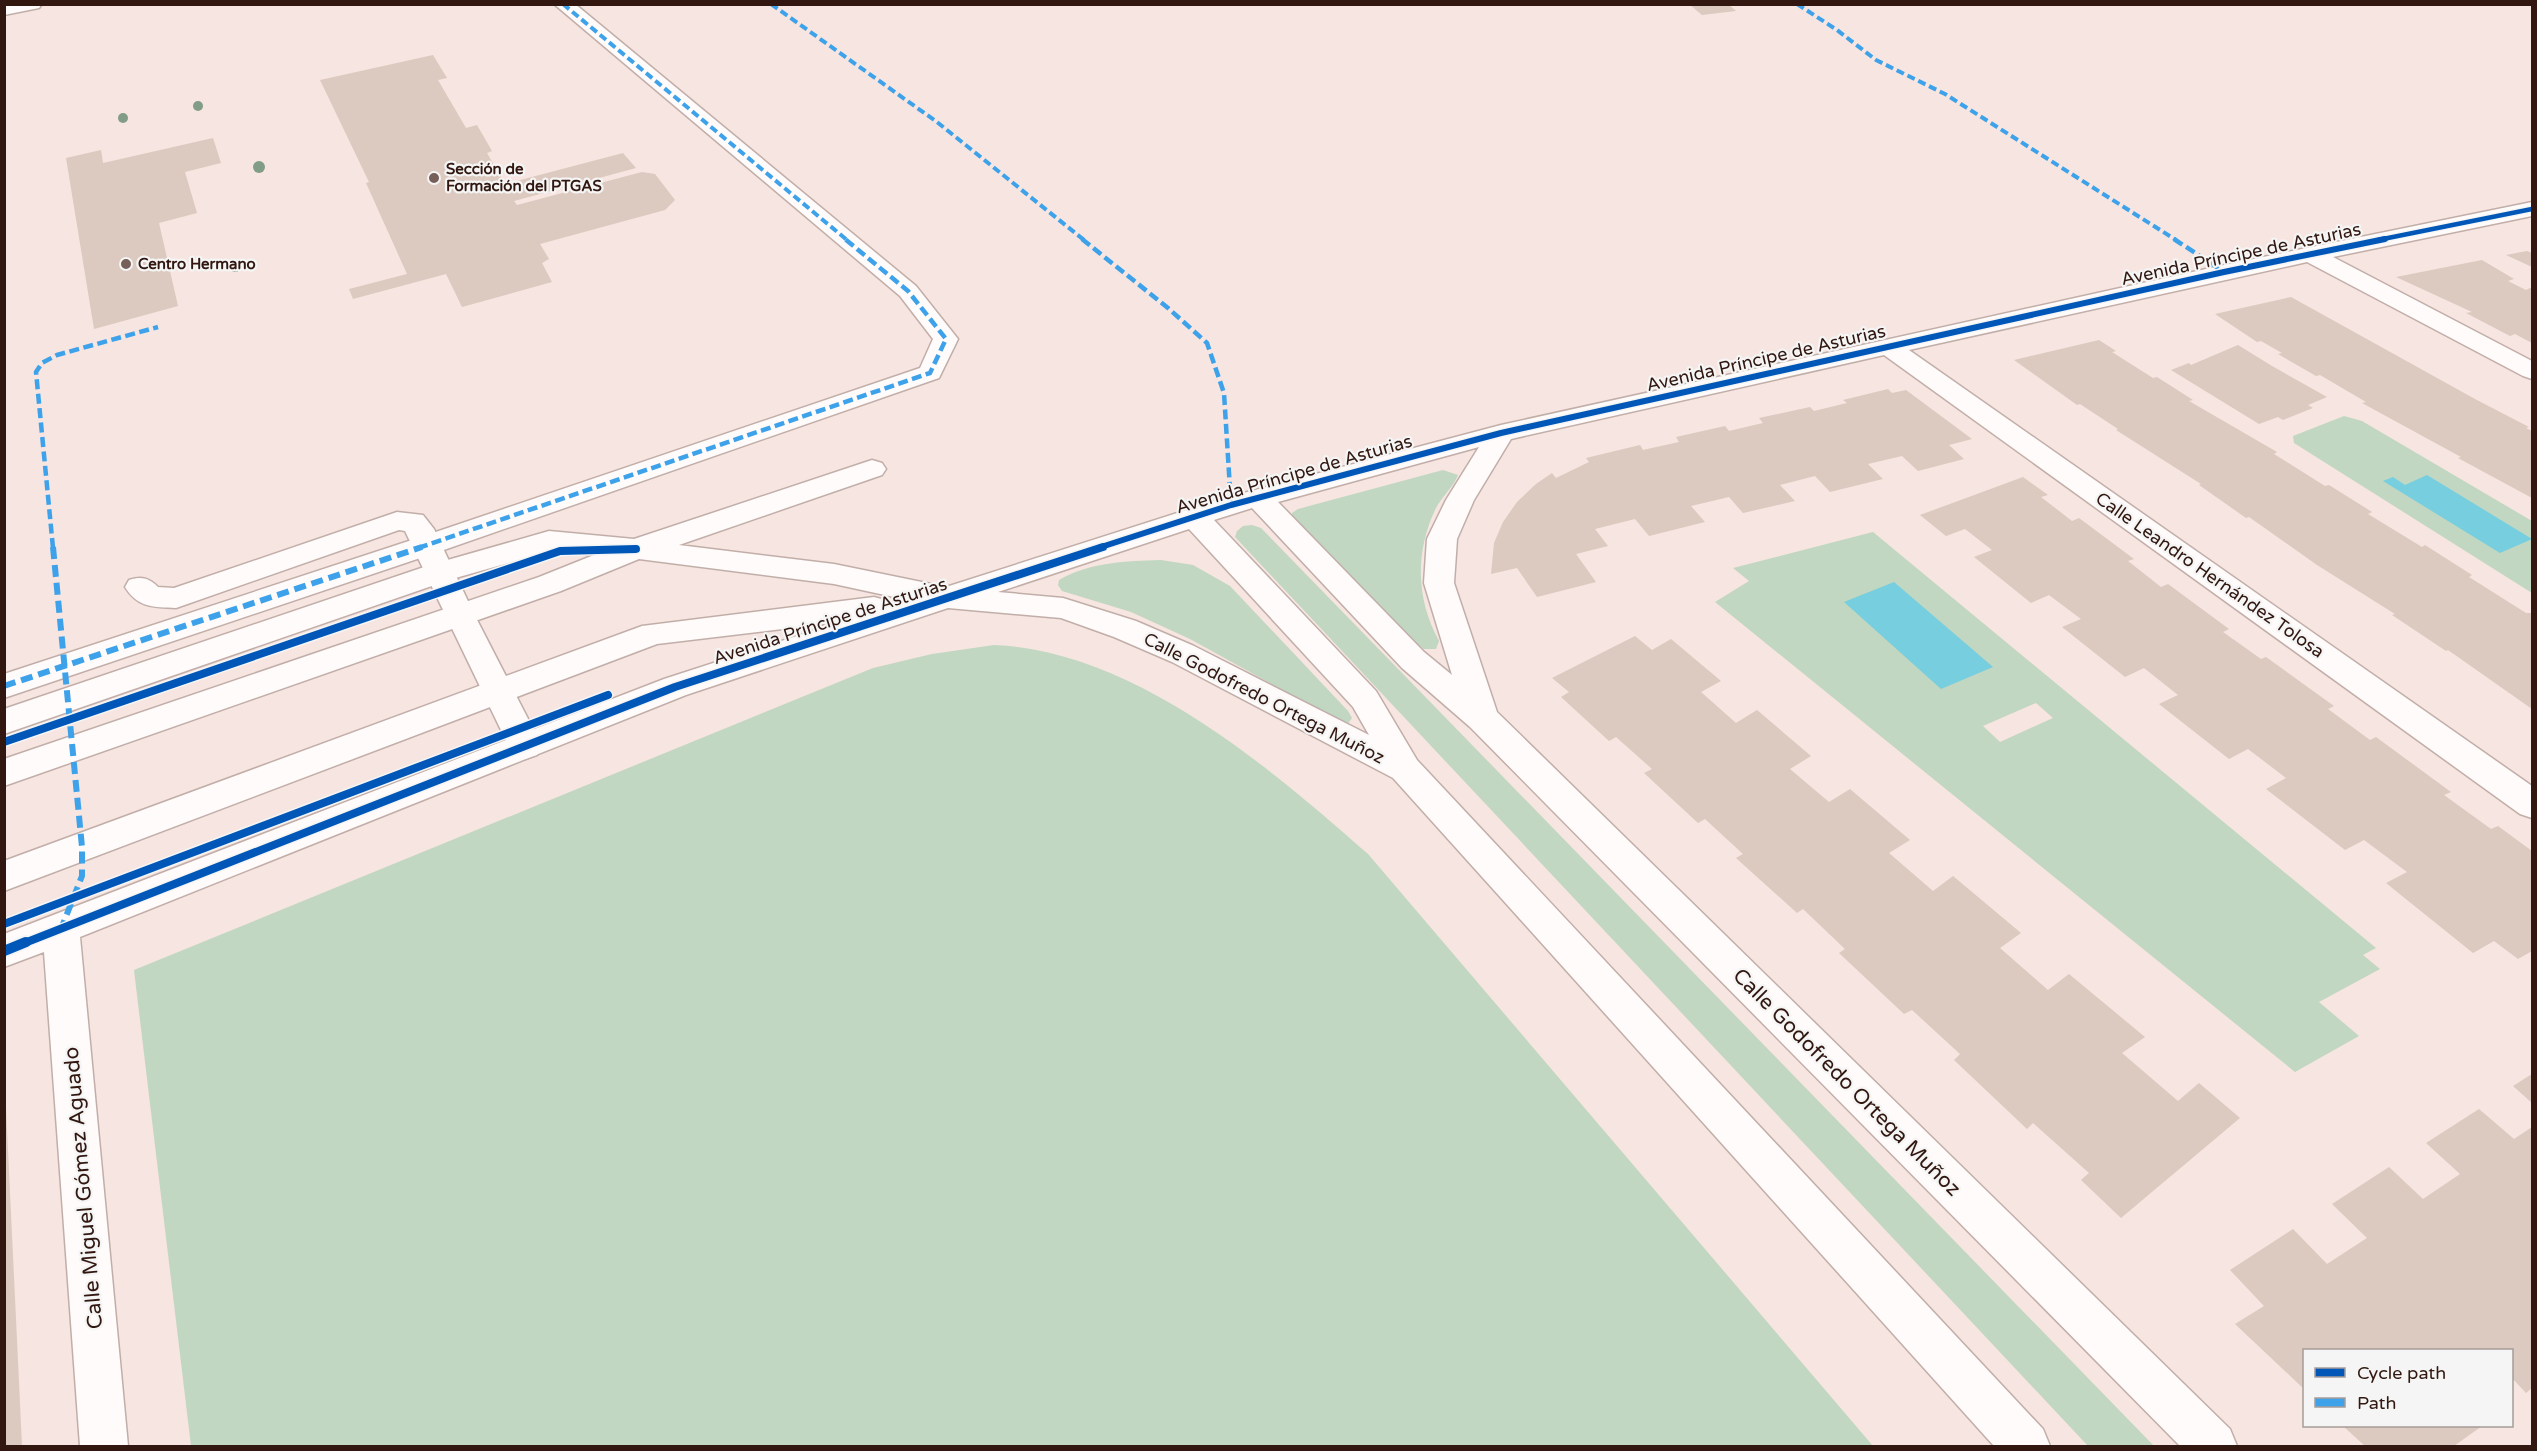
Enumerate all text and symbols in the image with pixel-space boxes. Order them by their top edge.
place label: Sección de Formación del PTGAS [446,160,602,195]
marker: Sección de Formación del PTGAS [427,171,441,185]
street label: Avenida Príncipe de Asturias [2119,218,2363,290]
place label: Centro Hermano [138,255,256,273]
marker: Centro Hermano [119,257,133,271]
street label: Avenida Príncipe de Asturias [1644,320,1888,396]
street label: Avenida Príncipe de Asturias [1173,430,1415,518]
street label: Calle Leandro Hernández Tolosa [2091,487,2329,663]
street label: Avenida Príncipe de Asturias [710,573,950,669]
street label: Calle Godofredo Ortega Muñoz [1140,628,1388,768]
street label: Calle Godofredo Ortega Muñoz [1728,963,1966,1201]
street label: Calle Miguel Gómez Aguado [59,1046,108,1330]
legend [2303,1349,2513,1427]
text: Cycle path [2357,1362,2446,1384]
text: Path [2357,1392,2396,1414]

